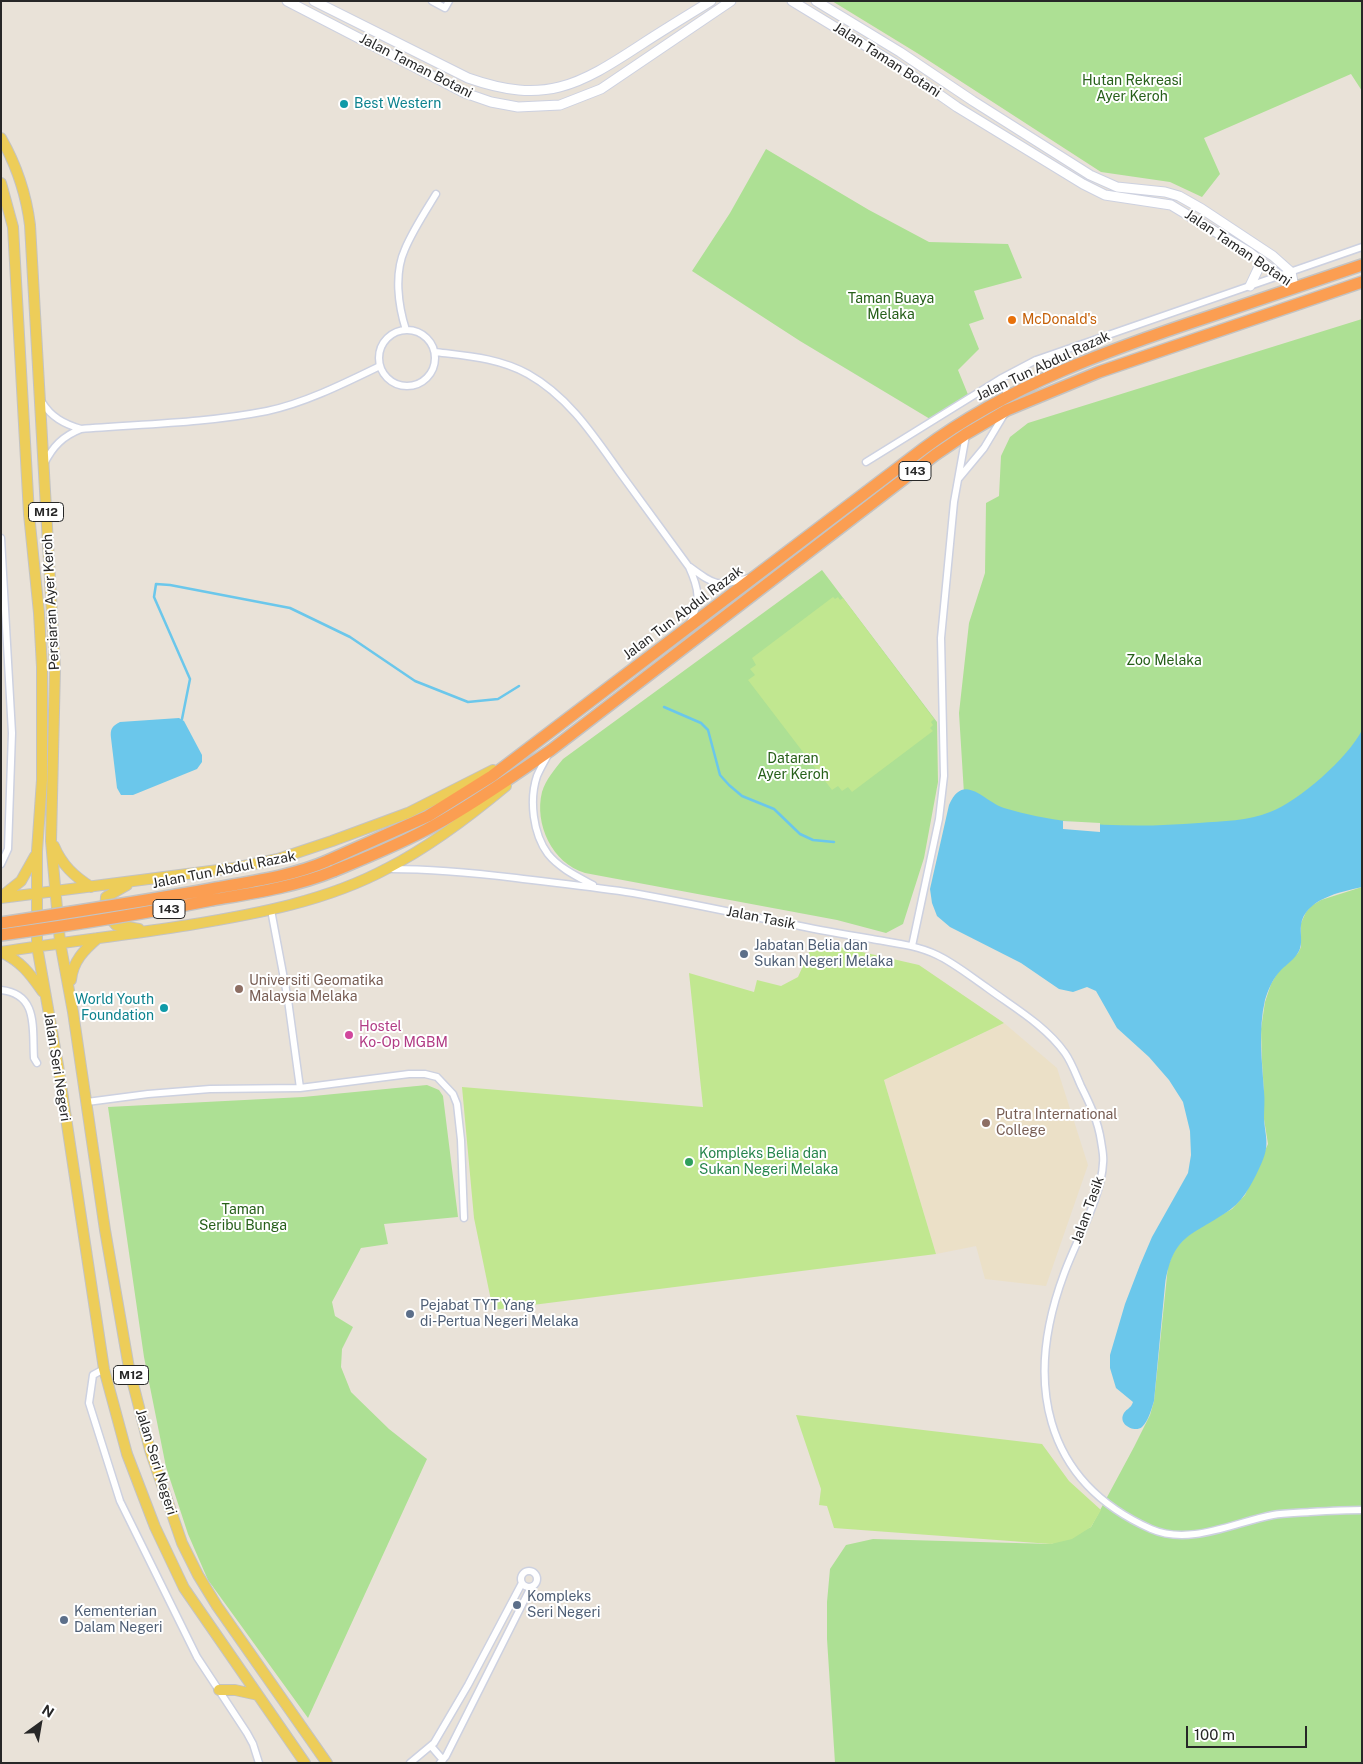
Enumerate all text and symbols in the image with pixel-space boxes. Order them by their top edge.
street label: Jalan Taman Botani [830,19,944,101]
street label: Jalan Taman Botani [357,30,475,102]
park label: Hutan Rekreasi Ayer Keroh [1082,73,1182,105]
place label: Best Western [354,96,441,112]
marker: Best Western [338,98,350,110]
street label: Jalan Taman Botani [1182,206,1294,290]
park label: Taman Buaya Melaka [848,291,934,324]
place label: McDonald's [1022,312,1097,328]
marker: McDonald's [1006,314,1018,326]
street label: Jalan Tun Abdul Razak [973,328,1113,404]
road number: 143 [899,462,931,481]
road number: M12 [28,502,64,522]
street label: Persiaran Ayer Keroh [39,533,63,671]
street label: Jalan Tun Abdul Razak [620,562,746,664]
park label: Zoo Melaka [1126,653,1202,669]
park label: Dataran Ayer Keroh [757,751,829,784]
street label: Jalan Tun Abdul Razak [151,848,297,892]
road number: 143 [153,900,185,919]
street label: Jalan Tasik [725,903,797,933]
place label: Jabatan Belia dan Sukan Negeri Melaka [754,938,893,970]
marker: Jabatan Belia dan Sukan Negeri Melaka [738,948,750,960]
place label: Universiti Geomatika Malaysia Melaka [249,973,384,1006]
marker: Universiti Geomatika Malaysia Melaka [233,983,245,995]
place label: World Youth Foundation [75,992,154,1024]
marker: World Youth Foundation [158,1002,170,1014]
street label: Jalan Seri Negeri [40,1011,74,1123]
place label: Hostel Ko-Op MGBM [359,1019,448,1052]
marker: Hostel Ko-Op MGBM [343,1029,355,1041]
place label: Putra International College [996,1107,1118,1140]
marker: Putra International College [980,1117,992,1129]
place label: Kompleks Belia dan Sukan Negeri Melaka [699,1146,838,1178]
marker: Kompleks Belia dan Sukan Negeri Melaka [683,1156,695,1168]
street label: Jalan Tasik [1068,1174,1108,1246]
park label: Taman Seribu Bunga [199,1202,287,1234]
place label: Pejabat TYT Yang di-Pertua Negeri Melaka [420,1298,578,1330]
marker: Pejabat TYT Yang di-Pertua Negeri Melaka [404,1308,416,1320]
road number: M12 [114,1366,148,1384]
street label: Jalan Seri Negeri [132,1407,180,1517]
place label: Kompleks Seri Negeri [527,1589,600,1621]
marker: Kompleks Seri Negeri [511,1599,523,1611]
place label: Kementerian Dalam Negeri [74,1604,163,1636]
marker: Kementerian Dalam Negeri [58,1614,70,1626]
north arrow [15,1699,65,1749]
text: N [39,1702,57,1721]
scale bar [1188,1716,1309,1748]
text: 100 m [1194,1726,1235,1743]

